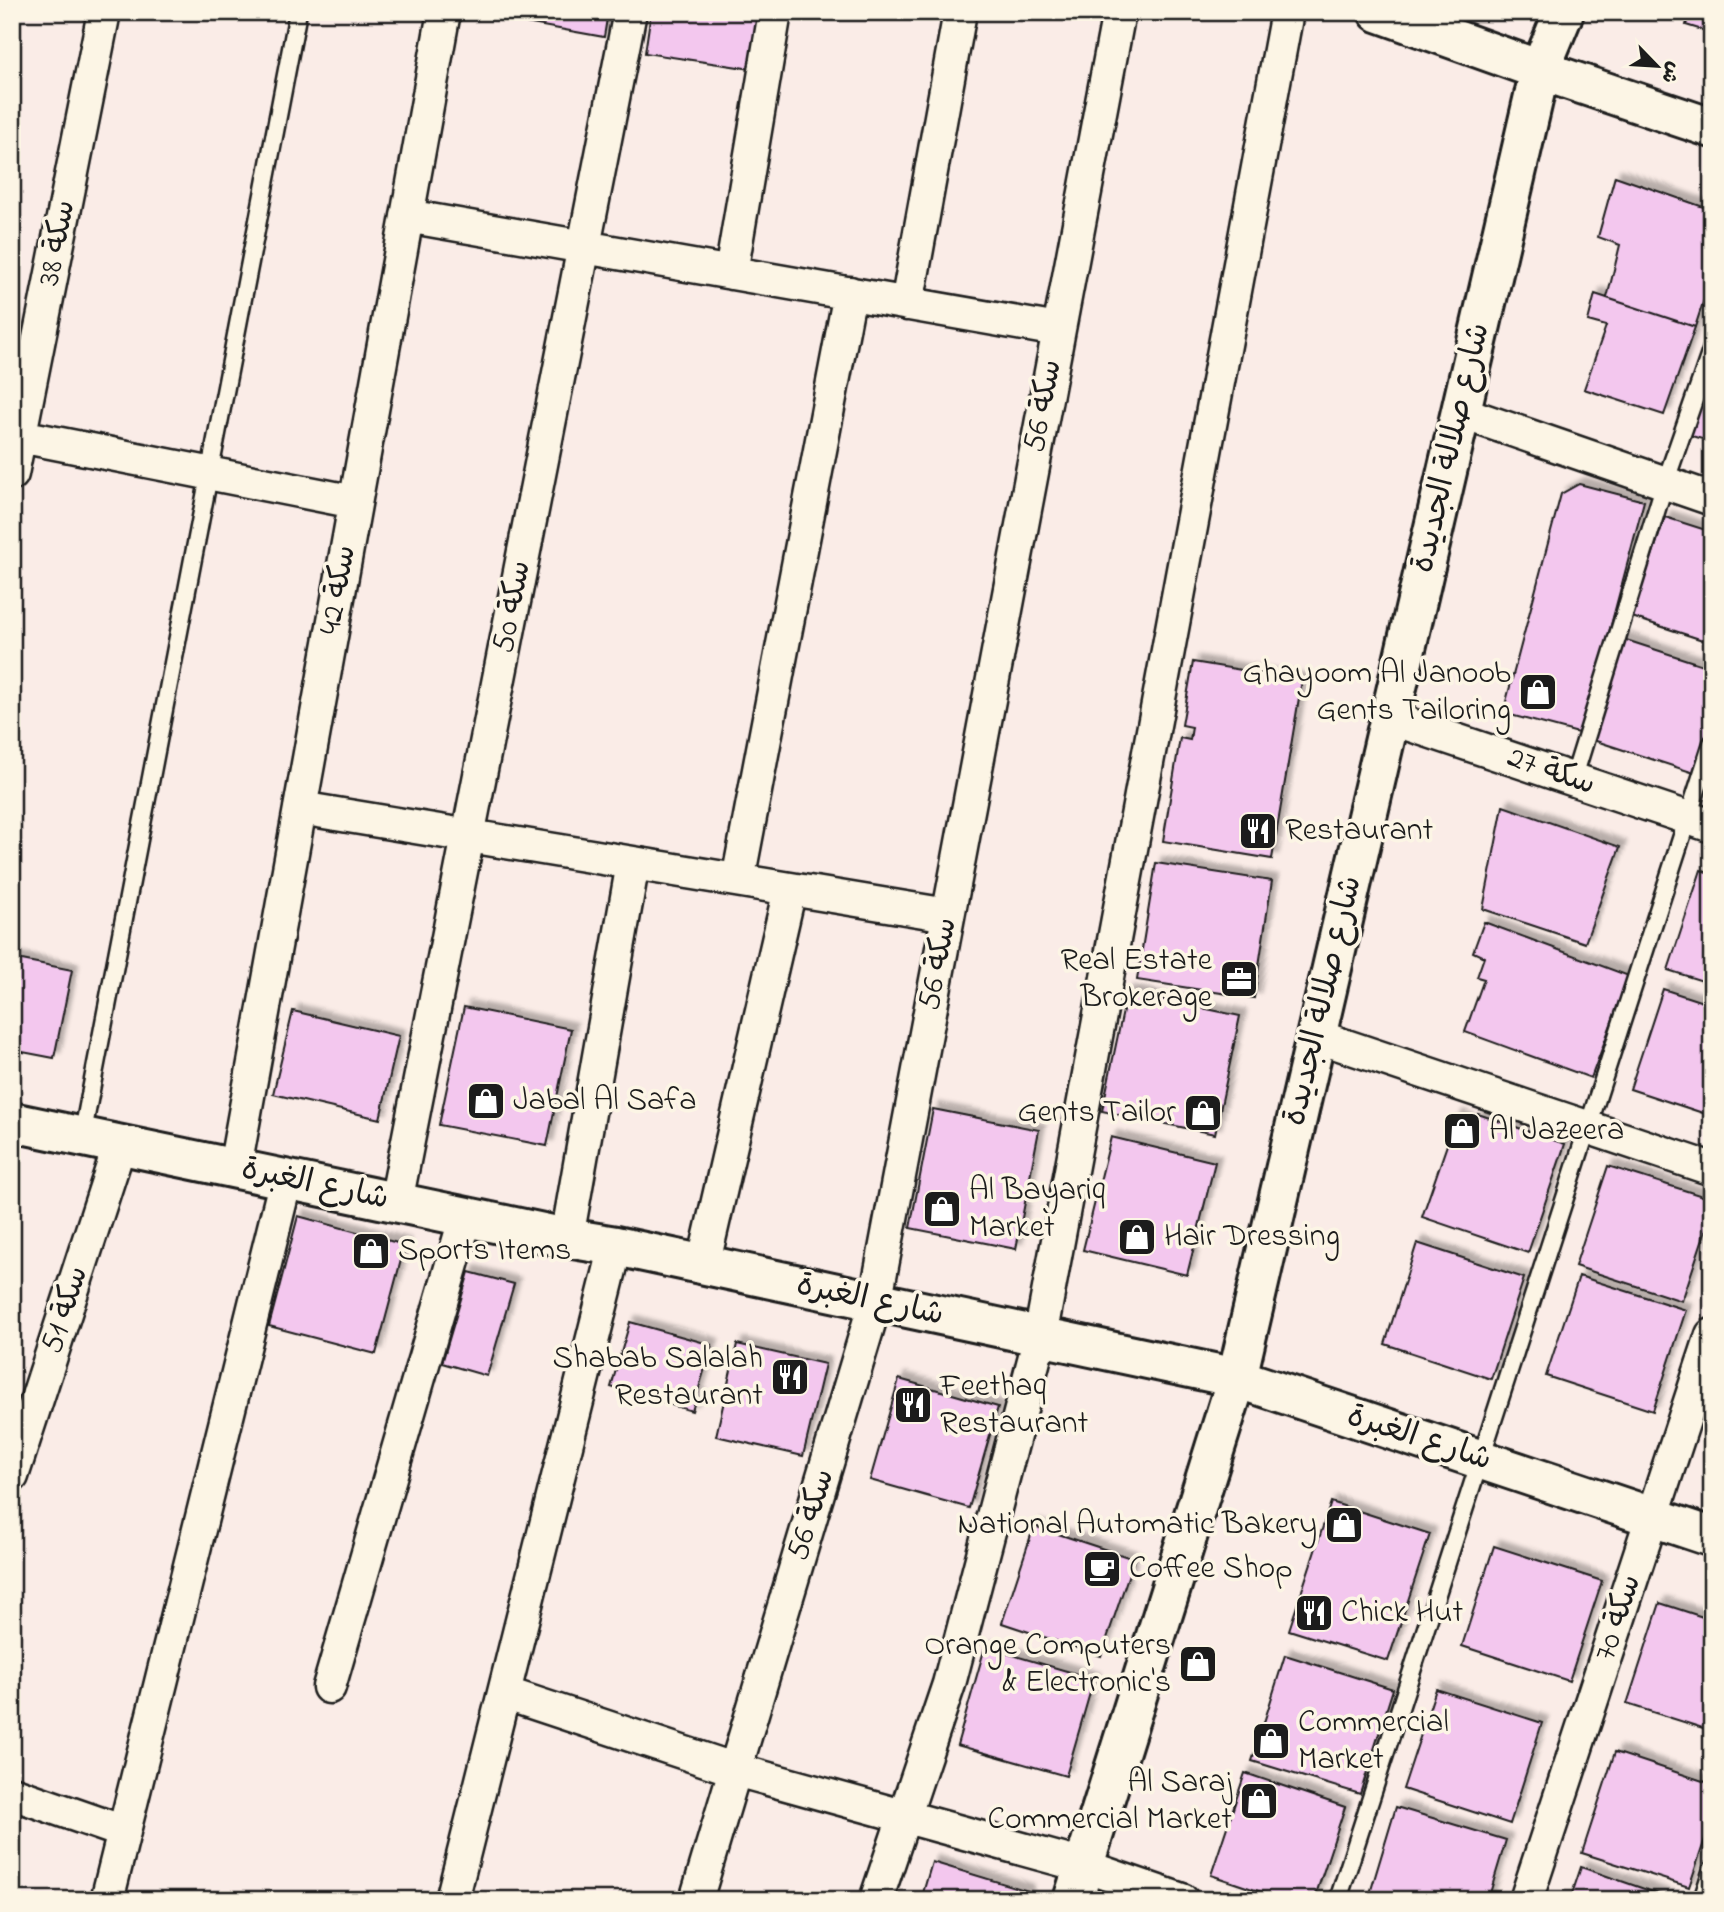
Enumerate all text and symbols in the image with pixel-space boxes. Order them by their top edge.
north arrow [1622,32,1692,102]
text: ش [1653,57,1687,87]
street label: سكة 38 [27,196,89,290]
street label: شارع صلالة الجديدة [1400,318,1504,578]
street label: سكة 56 [1012,356,1076,456]
street label: سكة 42 [308,541,370,639]
street label: سكة 50 [481,557,545,657]
place label: Ghayoom Al Janoob Gents Tailoring [1243,651,1511,735]
shop icon: Ghayoom Al Janoob Gents Tailoring [1517,671,1559,713]
street label: سكة 27 [1501,735,1601,809]
place label: Restaurant [1285,808,1434,855]
restaurant icon: Restaurant [1237,810,1279,852]
street label: شارع صلالة الجديدة [1272,871,1376,1131]
street label: سكة 56 [907,914,971,1014]
place label: Real Estate Brokerage [1061,938,1213,1022]
office icon: Real Estate Brokerage [1218,958,1260,1000]
place label: Jabal Al Safa [513,1078,697,1125]
shop icon: Jabal Al Safa [465,1080,507,1122]
place label: Gents Tailor [1017,1090,1176,1137]
shop icon: Gents Tailor [1182,1092,1224,1134]
place label: Al Jazeera [1489,1108,1624,1155]
shop icon: Al Jazeera [1441,1110,1483,1152]
street label: شارع الغبرة [237,1146,393,1224]
place label: Al Bayariq Market [969,1168,1105,1252]
shop icon: Al Bayariq Market [921,1188,963,1230]
place label: Hair Dressing [1164,1214,1340,1261]
shop icon: Hair Dressing [1116,1216,1158,1258]
place label: Sports Items [398,1228,571,1275]
shop icon: Sports Items [350,1230,392,1272]
street label: سكة 51 [30,1260,102,1360]
street label: شارع الغبرة [792,1262,948,1340]
place label: Shabab Salalah Restaurant [553,1336,763,1420]
restaurant icon: Shabab Salalah Restaurant [769,1356,811,1398]
place label: Feethaq Restaurant [939,1364,1089,1448]
restaurant icon: Feethaq Restaurant [892,1384,934,1426]
street label: شارع الغبرة [1341,1394,1497,1484]
street label: سكة 56 [776,1463,848,1567]
place label: National Automatic Bakery [958,1502,1317,1549]
shop icon: National Automatic Bakery [1323,1504,1365,1546]
place label: Coffee Shop [1129,1546,1293,1593]
cafe icon: Coffee Shop [1081,1548,1123,1590]
street label: سكة 70 [1583,1569,1655,1667]
place label: Chick Hut [1341,1590,1464,1637]
restaurant icon: Chick Hut [1293,1592,1335,1634]
place label: Orange Computers & Electronic's [924,1623,1171,1707]
shop icon: Orange Computers & Electronic's [1177,1643,1219,1685]
place label: Commercial Market [1298,1700,1449,1784]
shop icon: Commercial Market [1250,1720,1292,1762]
place label: Al Saraj Commercial Market [988,1760,1233,1844]
shop icon: Al Saraj Commercial Market [1238,1780,1280,1822]

